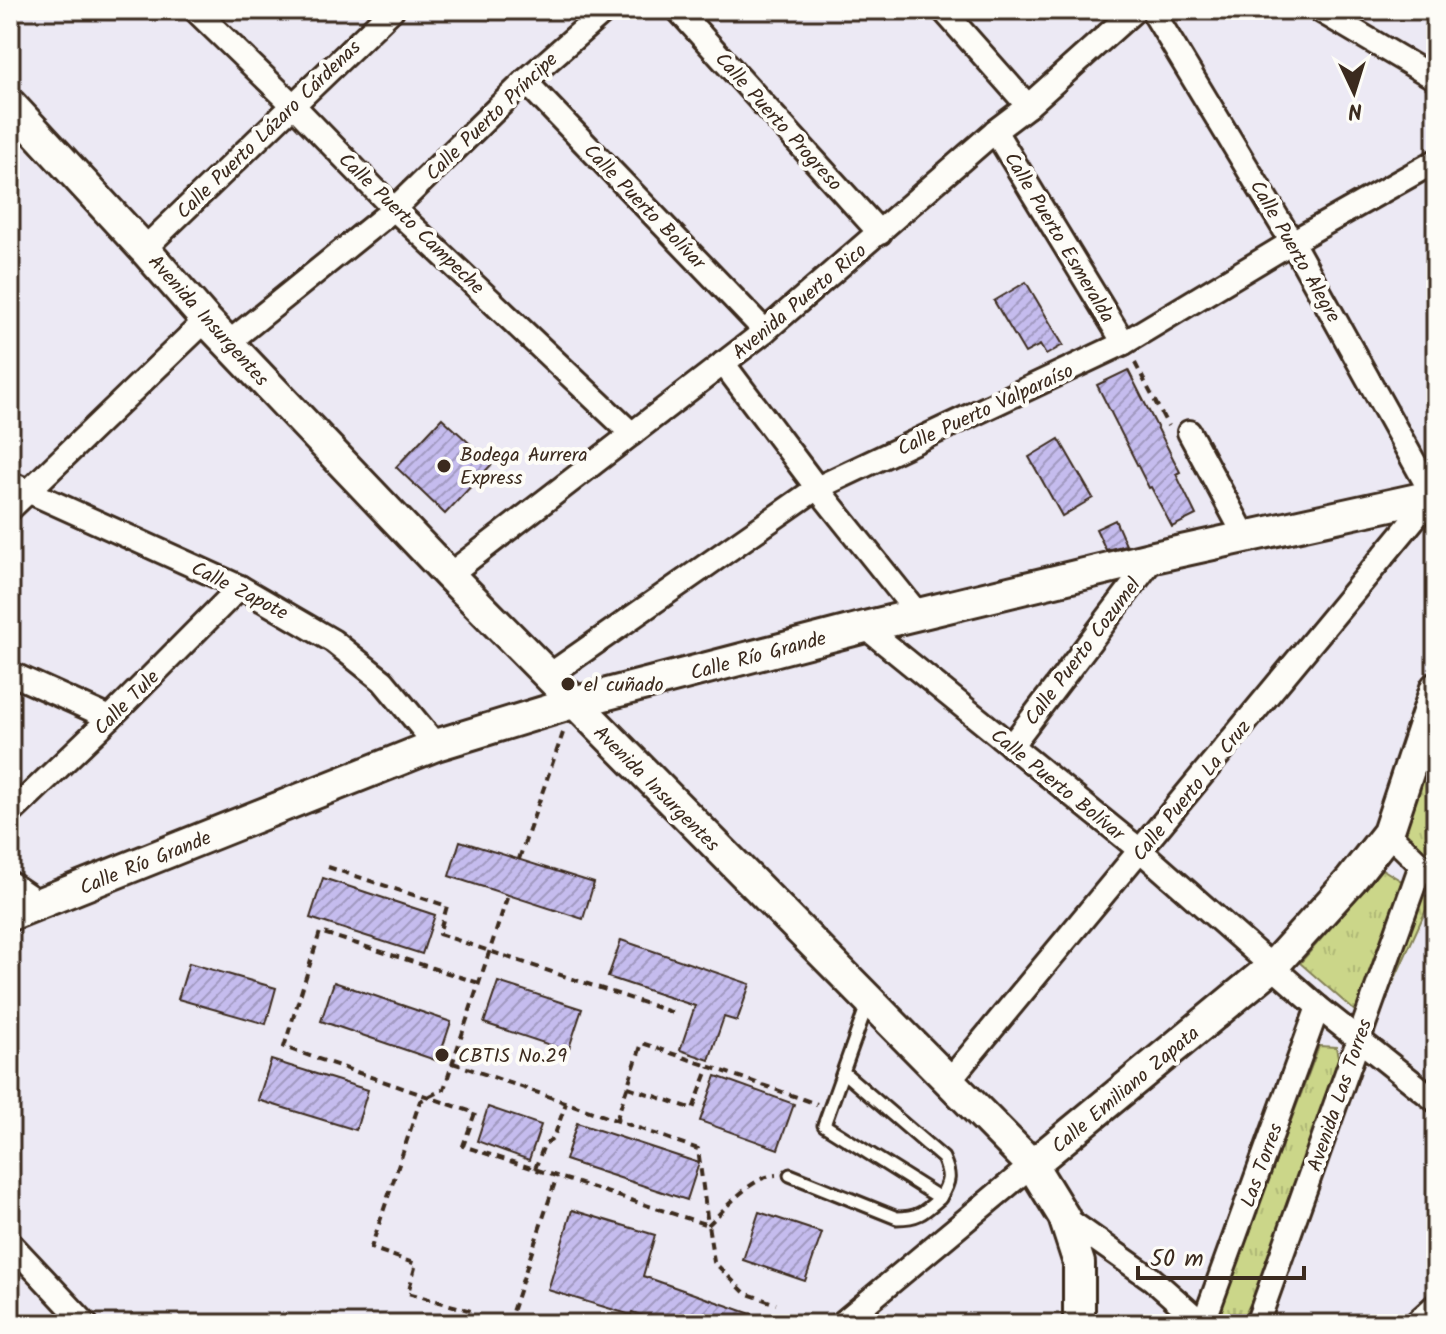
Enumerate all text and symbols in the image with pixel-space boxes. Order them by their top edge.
street label: Calle Puerto Lázaro Cárdenas [169,33,370,228]
street label: Calle Puerto Príncipe [419,45,566,189]
street label: Calle Puerto Progreso [706,45,849,199]
north arrow [1314,52,1394,132]
text: N [1347,92,1363,127]
street label: Calle Puerto Bolívar [575,137,713,279]
street label: Calle Puerto Campeche [330,146,491,303]
street label: Calle Puerto Esmeralda [994,146,1122,330]
street label: Calle Puerto Alegre [1240,175,1348,329]
street label: Avenida Puerto Rico [726,236,875,369]
street label: Avenida Insurgentes [139,248,276,395]
street label: Calle Puerto Valparaíso [892,356,1079,466]
place label: Bodega Aurrera Express [460,440,588,495]
marker: Bodega Aurrera Express [435,457,453,475]
street label: Calle Zapote [185,554,293,630]
street label: Calle Puerto Cozumel [1017,571,1150,733]
street label: Calle Río Grande [687,623,830,690]
street label: Calle Tule [87,663,168,744]
place label: el cuñado [584,670,664,702]
marker: el cuñado [559,675,577,693]
street label: Calle Puerto La Cruz [1125,713,1260,869]
street label: Avenida Insurgentes [585,719,727,861]
street label: Calle Puerto Bolívar [983,721,1132,851]
street label: Calle Río Grande [75,823,216,905]
street label: Avenida Las Torres [1300,1014,1382,1176]
street label: Calle Emiliano Zapata [1045,1019,1208,1162]
place label: CBTIS No.29 [458,1041,567,1073]
marker: CBTIS No.29 [433,1046,451,1064]
street label: Las Torres [1233,1119,1293,1212]
scale bar [1138,1230,1304,1280]
text: 50 m [1150,1240,1204,1279]

